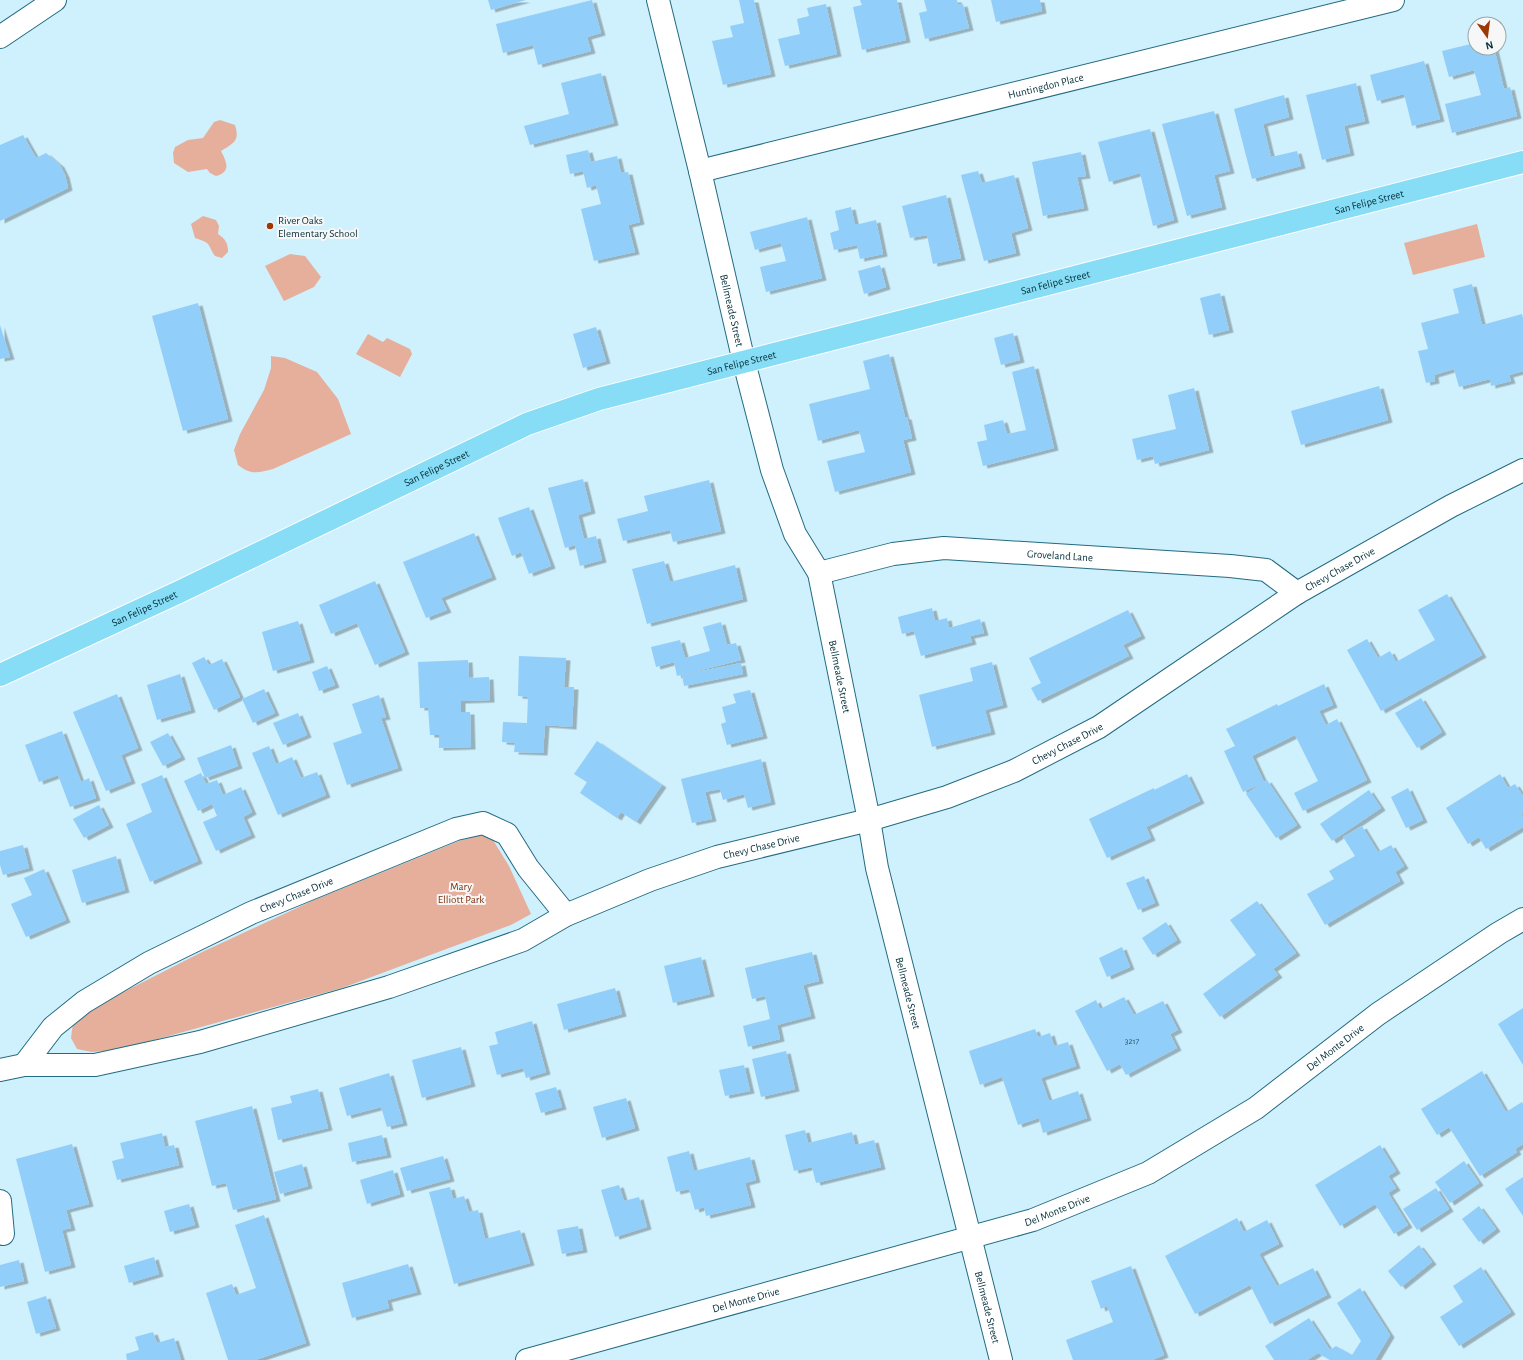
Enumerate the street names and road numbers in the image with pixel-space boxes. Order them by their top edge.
street label: Huntingdon Place [1007,72,1085,101]
street label: San Felipe Street [1334,188,1405,216]
street label: San Felipe Street [1020,268,1092,297]
street label: Bellmeade Street [718,273,745,348]
street label: San Felipe Street [706,349,778,377]
street label: San Felipe Street [402,448,471,489]
street label: Chevy Chase Drive [1303,545,1377,593]
street label: Groveland Lane [1027,548,1093,563]
street label: San Felipe Street [110,588,179,628]
street label: Bellmeade Street [827,639,852,714]
street label: Chevy Chase Drive [1030,721,1105,767]
street label: Chevy Chase Drive [722,832,801,861]
street label: Chevy Chase Drive [258,875,335,915]
street label: Bellmeade Street [894,956,922,1031]
street label: Del Monte Drive [1304,1022,1366,1073]
street label: Del Monte Drive [1023,1192,1091,1228]
street label: Bellmeade Street [973,1270,1002,1345]
street label: Del Monte Drive [711,1285,781,1314]

